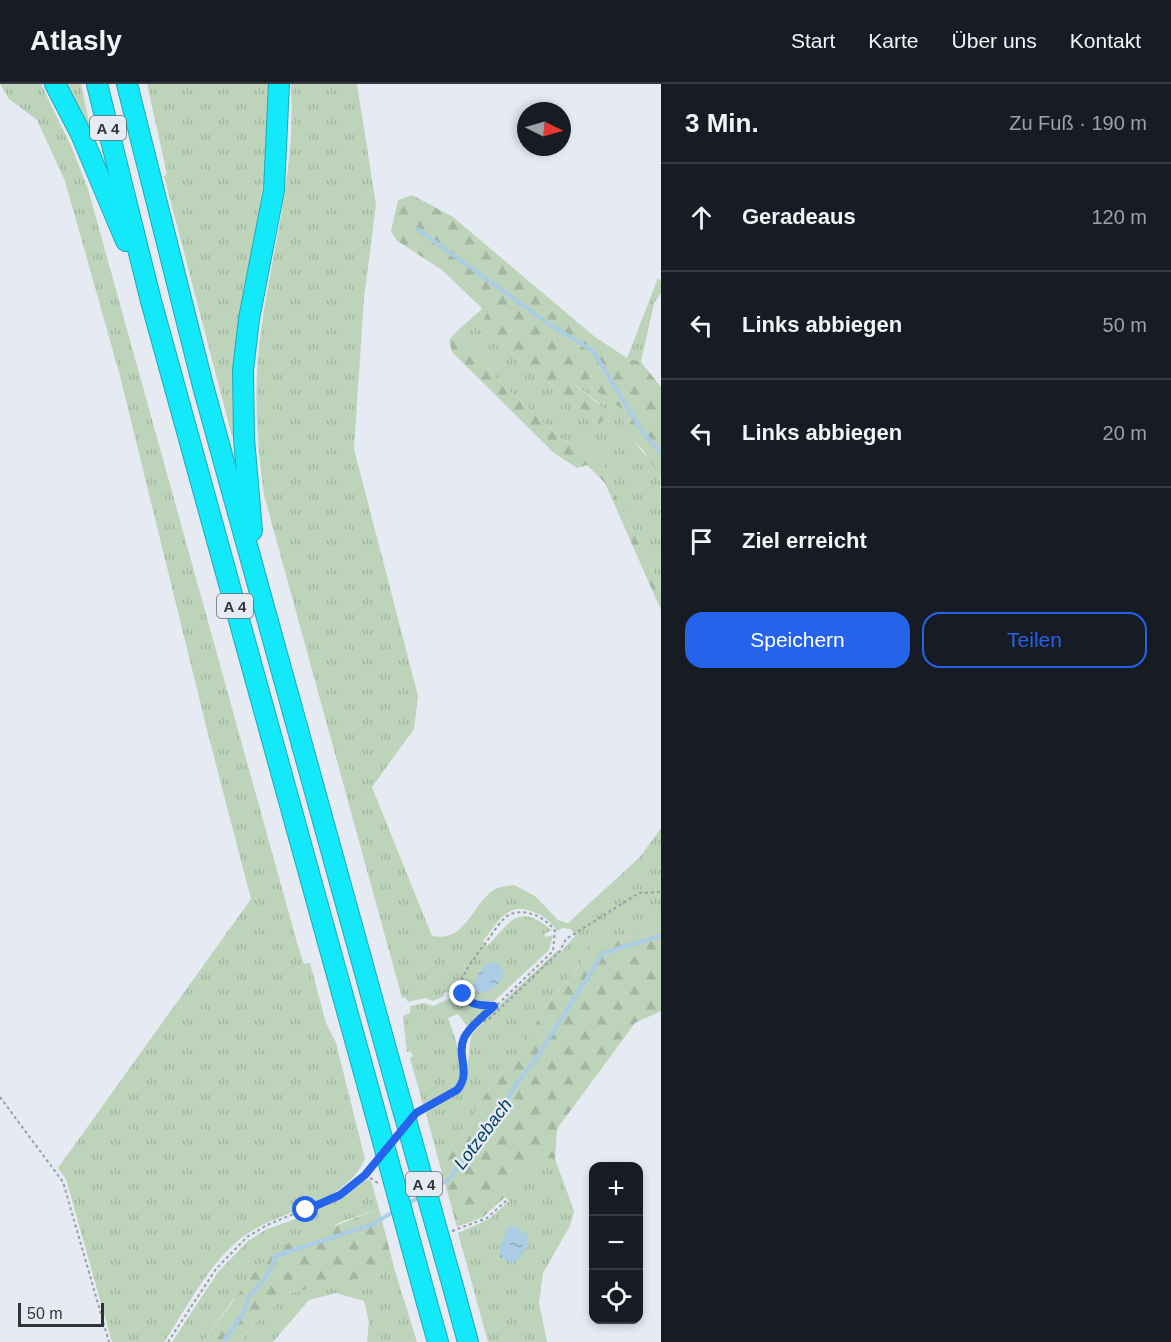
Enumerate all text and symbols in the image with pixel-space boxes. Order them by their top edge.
text: Atlasly [30,25,122,56]
text: Start [791,29,835,52]
text: Karte [868,29,919,52]
text: Über uns [952,29,1037,52]
text: Kontakt [1070,29,1141,52]
north arrow [517,102,571,156]
text: 3 Min. [685,108,759,138]
text: Zu Fuß · 190 m [1009,112,1147,134]
road number: A 4 [90,116,126,140]
icon: ahead [685,201,718,234]
text: Geradeaus [742,204,856,229]
text: 120 m [1091,206,1147,228]
icon: left [685,309,718,342]
text: Links abbiegen [742,312,902,337]
text: 50 m [1103,314,1147,336]
icon: left [685,417,718,450]
text: Links abbiegen [742,420,902,445]
text: 20 m [1103,422,1147,444]
icon: arrive [685,525,718,558]
text: Ziel erreicht [742,528,867,553]
road number: A 4 [217,594,253,618]
button: Speichern [685,612,910,668]
button: Teilen [922,612,1147,668]
route end [449,980,475,1006]
water label: Lotzebach [450,1095,516,1173]
map controls [589,1162,643,1324]
button: + [589,1162,643,1216]
road number: A 4 [406,1172,442,1196]
route start [292,1196,318,1222]
button: − [589,1216,643,1270]
button: locate [589,1270,643,1324]
scale bar [18,1300,104,1328]
text: 50 m [27,1305,63,1322]

